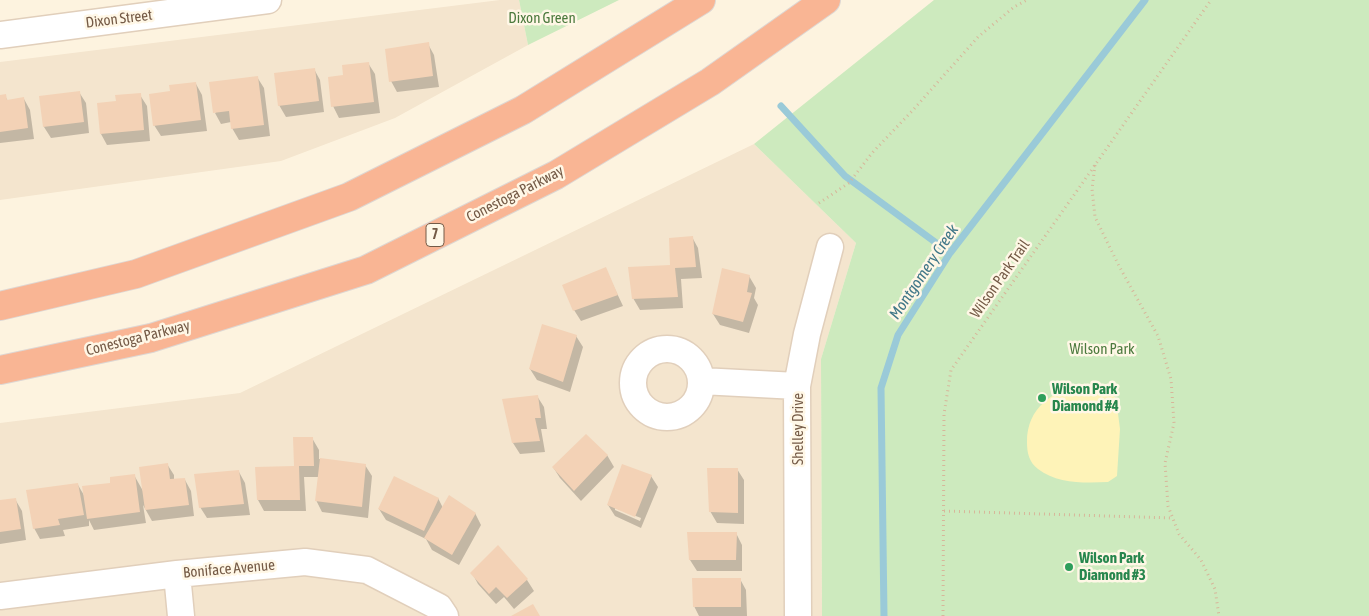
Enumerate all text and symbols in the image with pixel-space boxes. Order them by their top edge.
street label: Dixon Street [85,6,153,32]
park label: Dixon Green [508,9,576,27]
street label: Conestoga Parkway [463,162,567,226]
water label: Montgomery Creek [885,221,963,323]
road number: 7 [426,224,444,246]
street label: Wilson Park Trail [966,236,1034,322]
street label: Conestoga Parkway [84,316,192,360]
park label: Wilson Park [1069,340,1135,358]
place label: Wilson Park Diamond #4 [1052,380,1119,415]
marker: Wilson Park Diamond #4 [1036,392,1048,404]
street label: Shelley Drive [789,393,807,465]
place label: Wilson Park Diamond #3 [1079,549,1146,584]
street label: Boniface Avenue [182,556,276,582]
marker: Wilson Park Diamond #3 [1063,561,1075,573]

